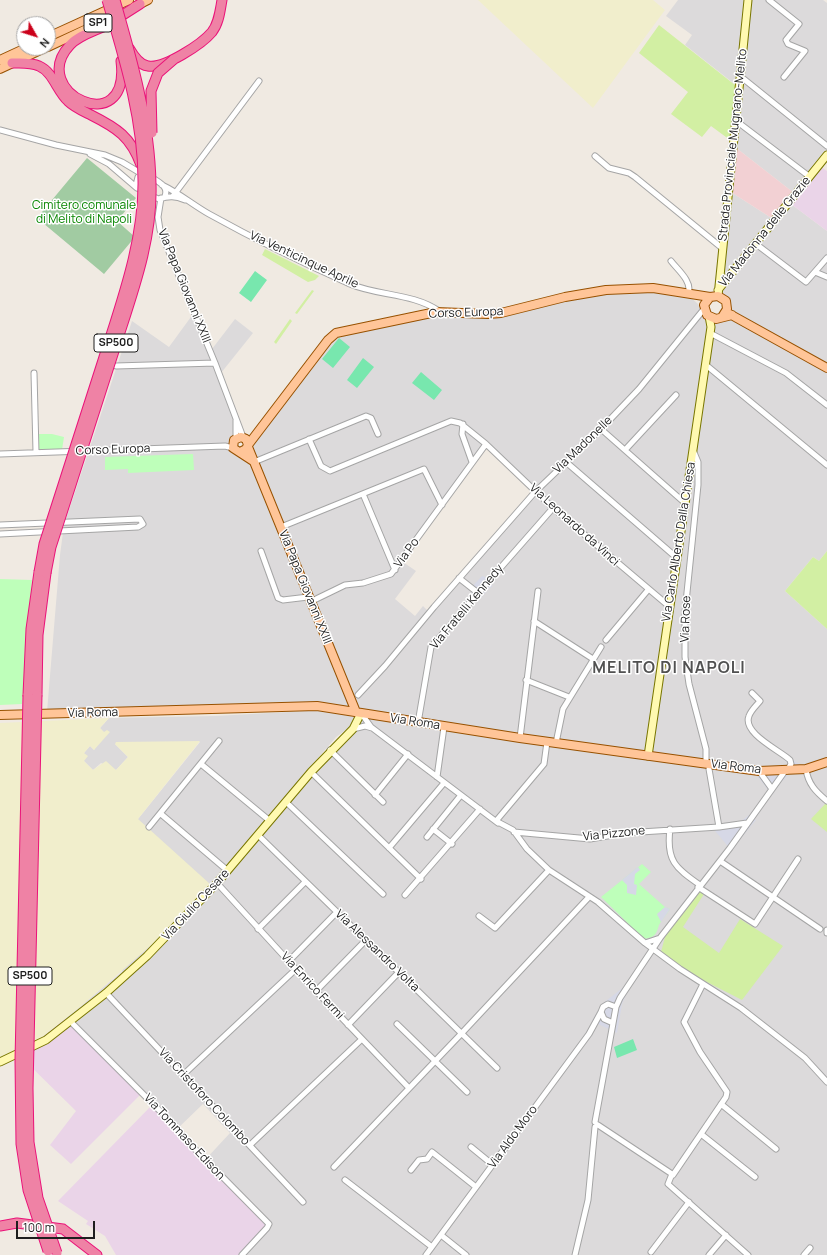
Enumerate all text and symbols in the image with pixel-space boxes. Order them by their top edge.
road number: SP1 [84,14,112,32]
north arrow [16,16,56,56]
text: N [37,35,53,51]
street label: Strada Provinciale Mugnano-Melito [716,48,750,242]
street label: Via Madonna delle Grazie [716,174,814,290]
park label: Cimitero comunale di Melito di Napoli [32,199,136,227]
street label: Via Papa Giovanni XXIII [155,227,213,345]
street label: Via Venticinque Aprile [247,228,361,292]
street label: Corso Europa [428,305,504,321]
road number: SP500 [94,334,138,352]
street label: Via Madonelle [550,413,616,477]
street label: Corso Europa [75,442,151,458]
street label: Via Carlo Alberto Dalla Chiesa [659,461,699,623]
street label: Via Leonardo da Vinci [526,481,622,569]
street label: Via Papa Giovanni XXIII [276,528,334,646]
street label: Via Po [391,535,423,571]
street label: Via Fratelli Kennedy [427,562,507,652]
street label: Via Rose [678,595,694,643]
district label: MELITO DI NAPOLI [592,659,746,679]
street label: Via Roma [68,705,118,721]
street label: Via Roma [389,711,441,733]
street label: Via Roma [710,757,762,777]
street label: Via Pizzone [582,824,646,844]
street label: Via Giulio Cesare [159,866,233,944]
street label: Via Alessandro Volta [332,907,422,995]
street label: Via Enrico Fermi [277,950,347,1022]
road number: SP500 [8,967,52,985]
street label: Via Cristoforo Colombo [155,1046,253,1148]
street label: Via Tommaso Edison [140,1091,228,1183]
street label: Via Aldo Moro [485,1103,541,1171]
scale bar [18,1213,97,1239]
text: 100 m [23,1219,55,1236]

